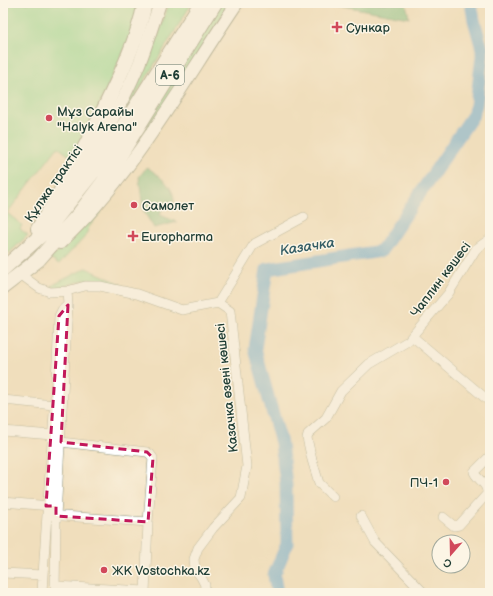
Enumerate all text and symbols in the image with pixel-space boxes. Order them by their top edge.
place label: Сункар [346,20,391,36]
marker: Сункар [331,21,343,33]
road number: A-6 [156,65,184,85]
place label: Мұз Сарайы "Halyk Arena" [57,104,137,135]
marker: Мұз Сарайы "Halyk Arena" [44,113,54,123]
street label: Құлжа трактісі [21,142,86,225]
place label: Самолет [142,198,194,214]
marker: Самолет [129,200,139,210]
place label: Europharma [141,229,213,245]
marker: Europharma [128,231,138,241]
water label: Казачка [278,234,336,259]
street label: Чаплин көшесі [407,239,474,320]
street label: Казачка өзені көшесі [212,322,242,453]
place label: ПЧ-1 [410,475,438,491]
marker: ПЧ-1 [441,477,451,487]
north arrow [431,534,471,574]
text: С [442,555,454,570]
place label: ЖК Vostochka.kz [112,563,211,579]
marker: ЖК Vostochka.kz [99,565,109,575]

